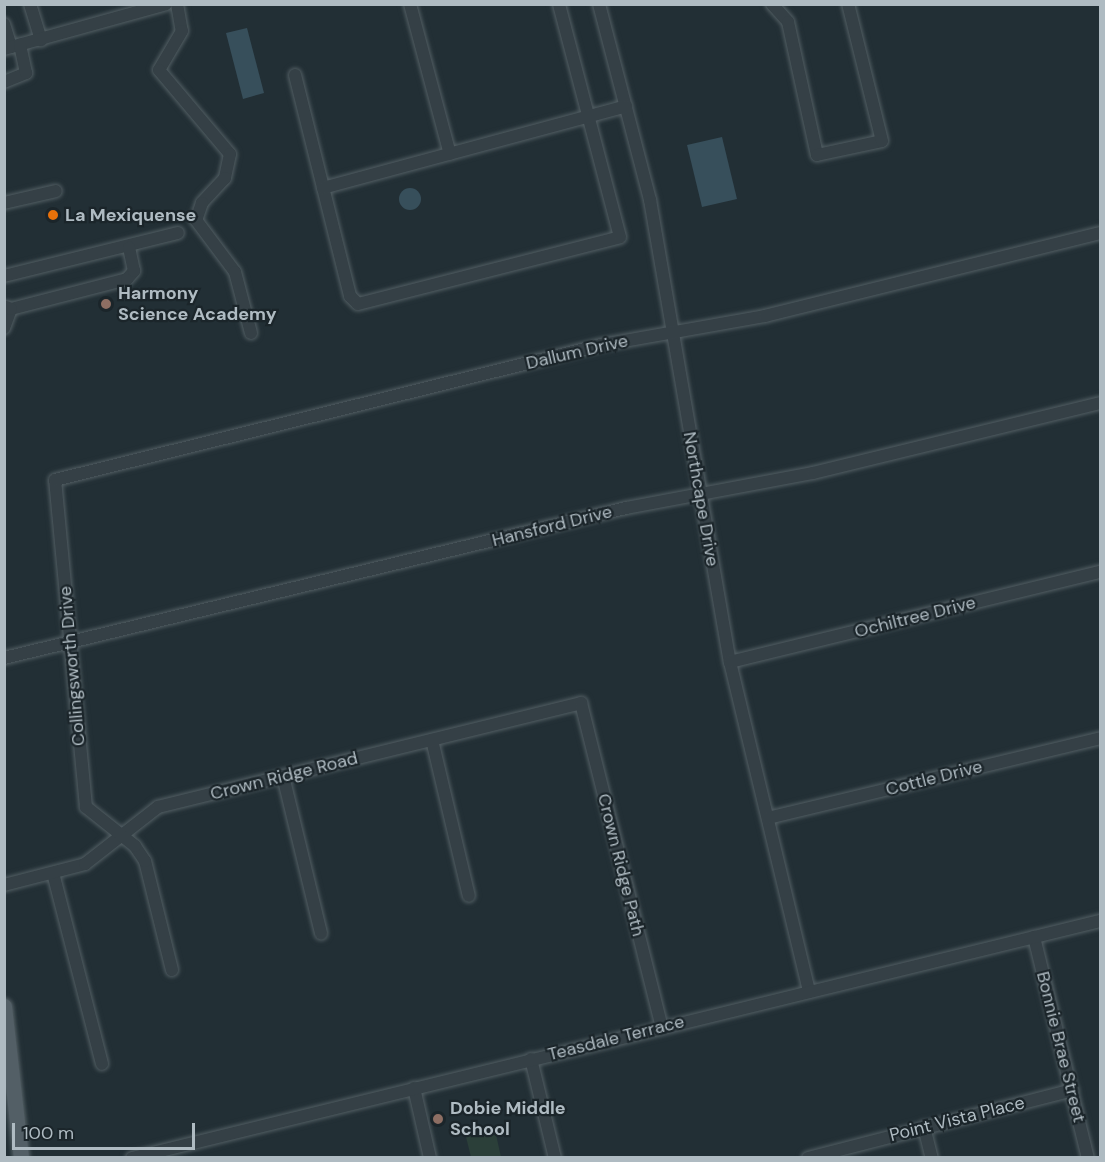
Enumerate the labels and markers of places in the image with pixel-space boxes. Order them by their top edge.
place label: La Mexiquense [65,204,196,226]
marker: La Mexiquense [46,208,60,222]
place label: Harmony Science Academy [118,283,277,326]
marker: Harmony Science Academy [99,297,113,311]
place label: Dobie Middle School [450,1098,566,1140]
marker: Dobie Middle School [431,1112,445,1126]

